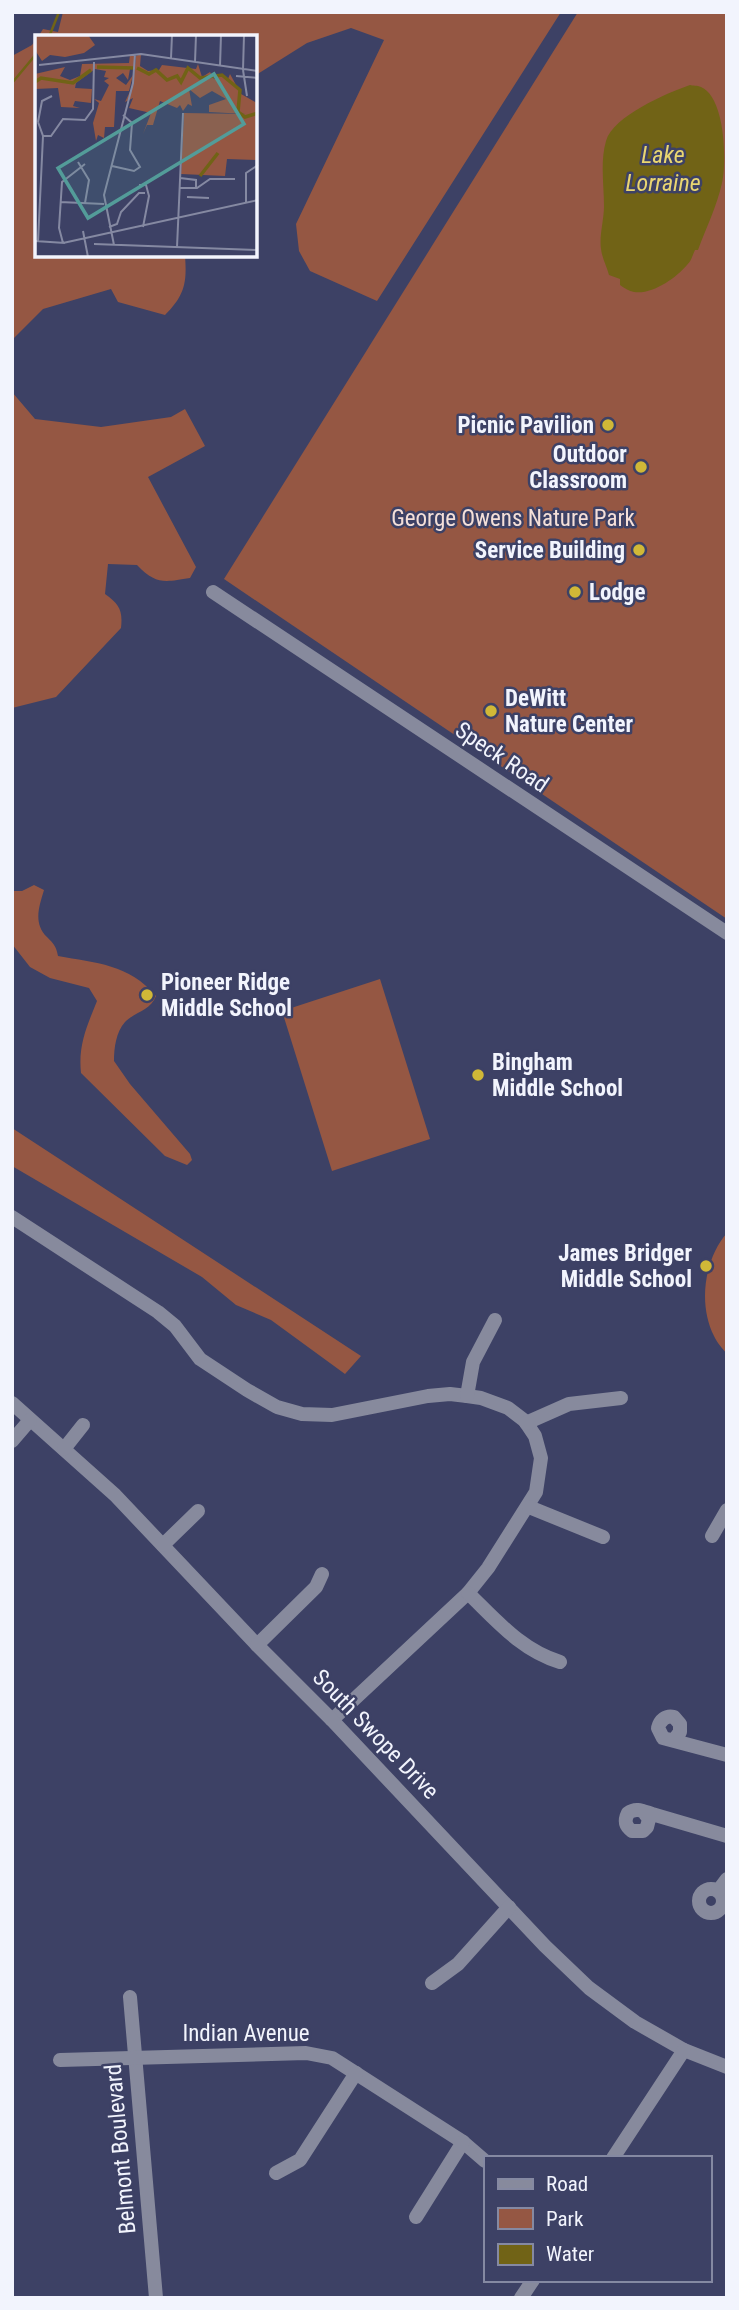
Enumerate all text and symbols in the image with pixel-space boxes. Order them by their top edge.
inset map [35,35,257,257]
water label: Lake Lorraine [625,141,701,197]
place label: Picnic Pavilion [457,412,594,439]
marker: Picnic Pavilion [600,417,616,433]
place label: Outdoor Classroom [529,441,627,494]
marker: Outdoor Classroom [633,459,649,475]
park label: George Owens Nature Park [391,505,635,532]
place label: Service Building [475,537,625,564]
marker: Service Building [631,542,647,558]
place label: Lodge [589,579,645,606]
marker: Lodge [567,584,583,600]
place label: DeWitt Nature Center [505,685,633,738]
marker: DeWitt Nature Center [483,703,499,719]
street label: Speck Road [450,716,553,798]
place label: Pioneer Ridge Middle School [161,969,292,1022]
marker: Pioneer Ridge Middle School [139,987,155,1003]
place label: Bingham Middle School [492,1049,623,1102]
marker: Bingham Middle School [470,1067,486,1083]
place label: James Bridger Middle School [558,1240,692,1293]
marker: James Bridger Middle School [698,1258,714,1274]
street label: South Swope Drive [307,1664,444,1805]
street label: Indian Avenue [182,2020,310,2047]
street label: Belmont Boulevard [100,2063,141,2235]
legend [484,2156,711,2282]
text: Road [546,2172,588,2196]
text: Park [546,2207,584,2231]
text: Water [546,2242,594,2266]

